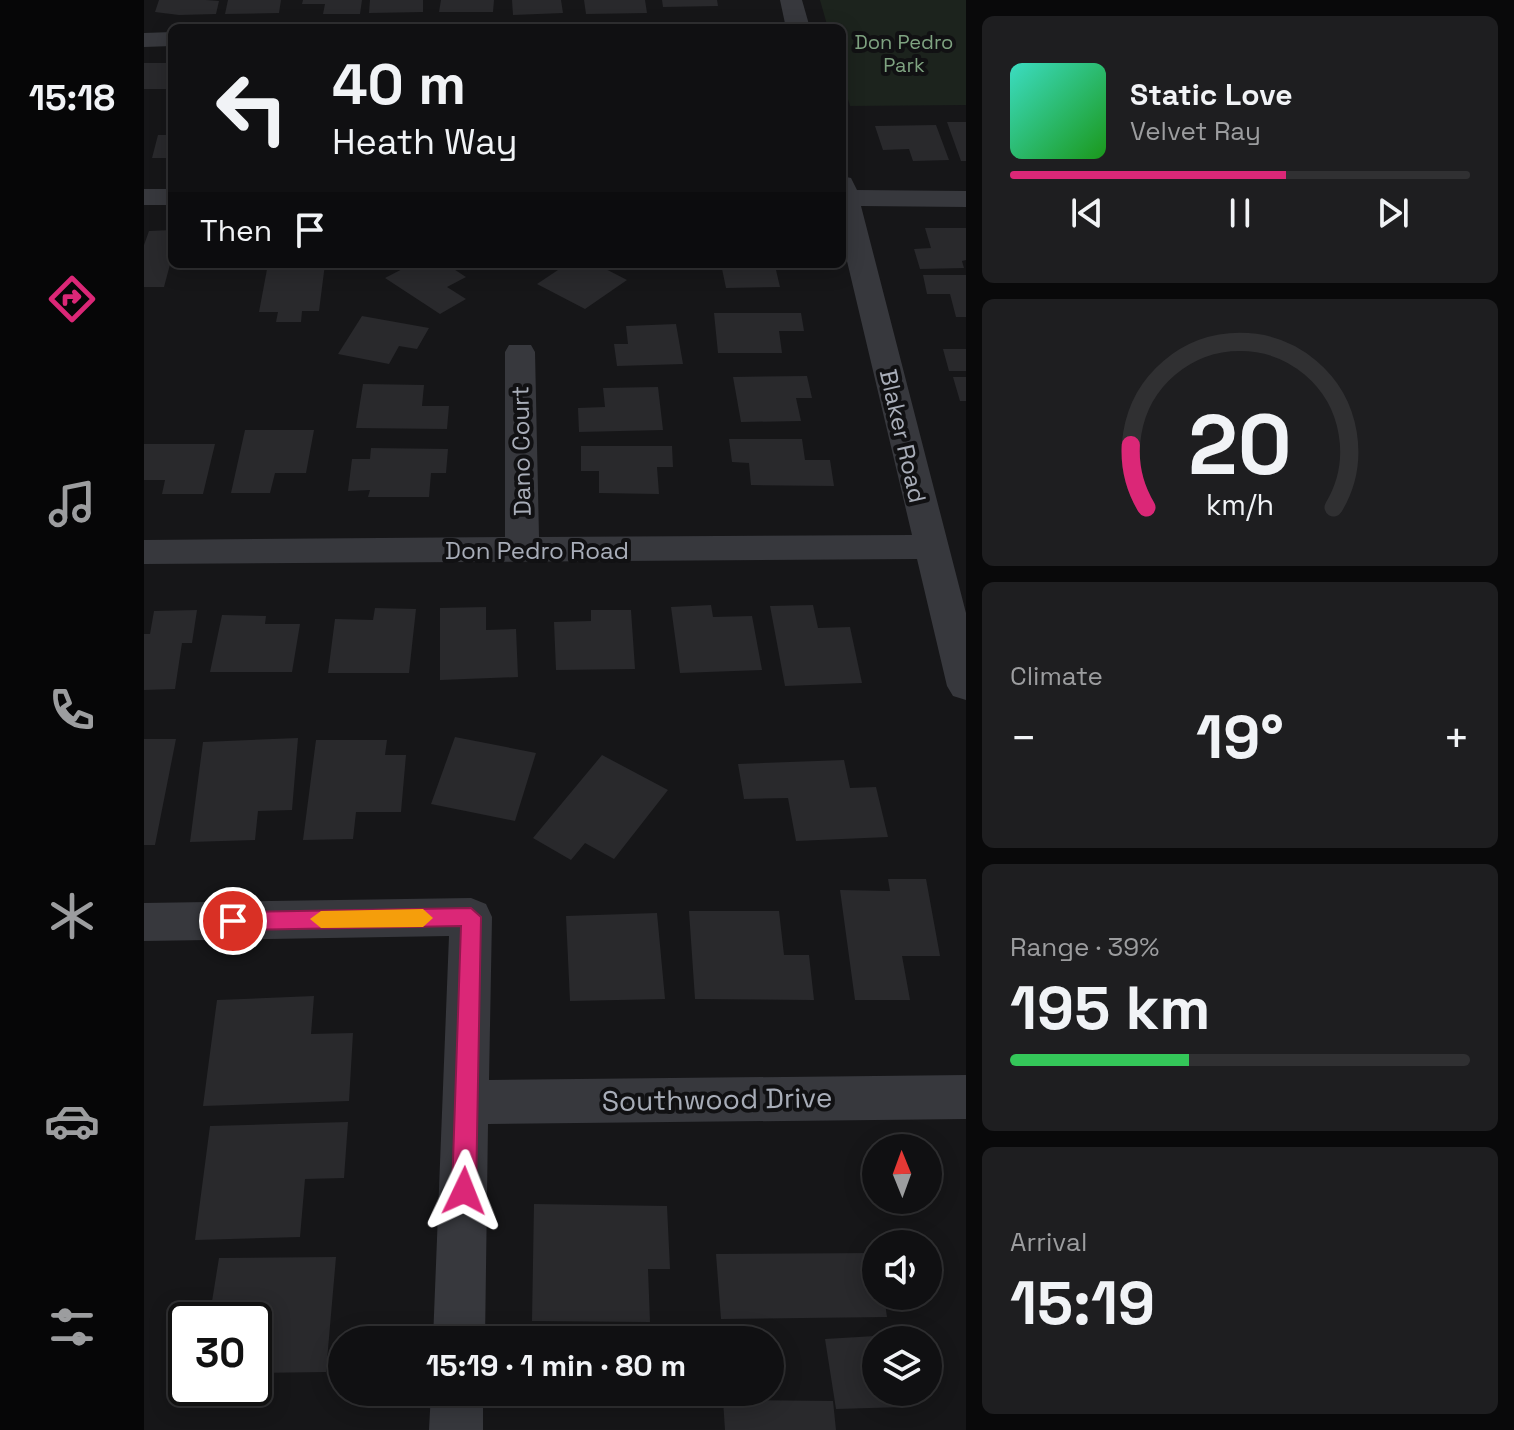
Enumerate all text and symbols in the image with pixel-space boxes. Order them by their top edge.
park label: Don Pedro Park [855,29,953,78]
text: 40 m [332,49,466,120]
icon: left [200,56,304,160]
text: 15:18 [29,75,115,121]
text: Static Love [1130,75,1293,114]
text: Velvet Ray [1130,114,1261,148]
text: Heath Way [332,119,518,165]
icon: previous [1065,191,1109,235]
icon: pause [1218,191,1262,235]
icon: next [1371,191,1415,235]
icon: arrive [288,208,332,252]
text: Then [200,211,272,250]
icon: directions [44,271,100,327]
street label: Blaker Road [873,366,933,506]
street label: Dano Court [504,386,538,516]
text: 20 [1188,392,1292,498]
icon: music [44,476,100,532]
text: km/h [1206,487,1274,523]
street label: Don Pedro Road [445,535,629,566]
text: Climate [1010,659,1103,693]
icon: phone [44,682,100,738]
text: 19° [1196,699,1284,776]
text: − [1010,710,1037,766]
text: + [1443,710,1470,766]
pin [199,887,267,955]
icon: climate [44,888,100,944]
icon: arrive [211,899,255,943]
text: Range · 39% [1010,930,1159,964]
text: 195 km [1010,970,1211,1047]
street label: Southwood Drive [601,1079,833,1119]
icon: car [44,1093,100,1149]
north arrow [862,1134,942,1214]
map controls [862,1134,942,1406]
position arrow [422,1149,506,1233]
text: Arrival [1010,1225,1087,1259]
button: sound [862,1230,942,1310]
text: 15:19 [1010,1265,1155,1342]
icon: filters [44,1299,100,1355]
speed limit sign: 30 [168,1302,272,1406]
button: layers [862,1326,942,1406]
text: 15:19 · 1 min · 80 m [426,1346,686,1385]

